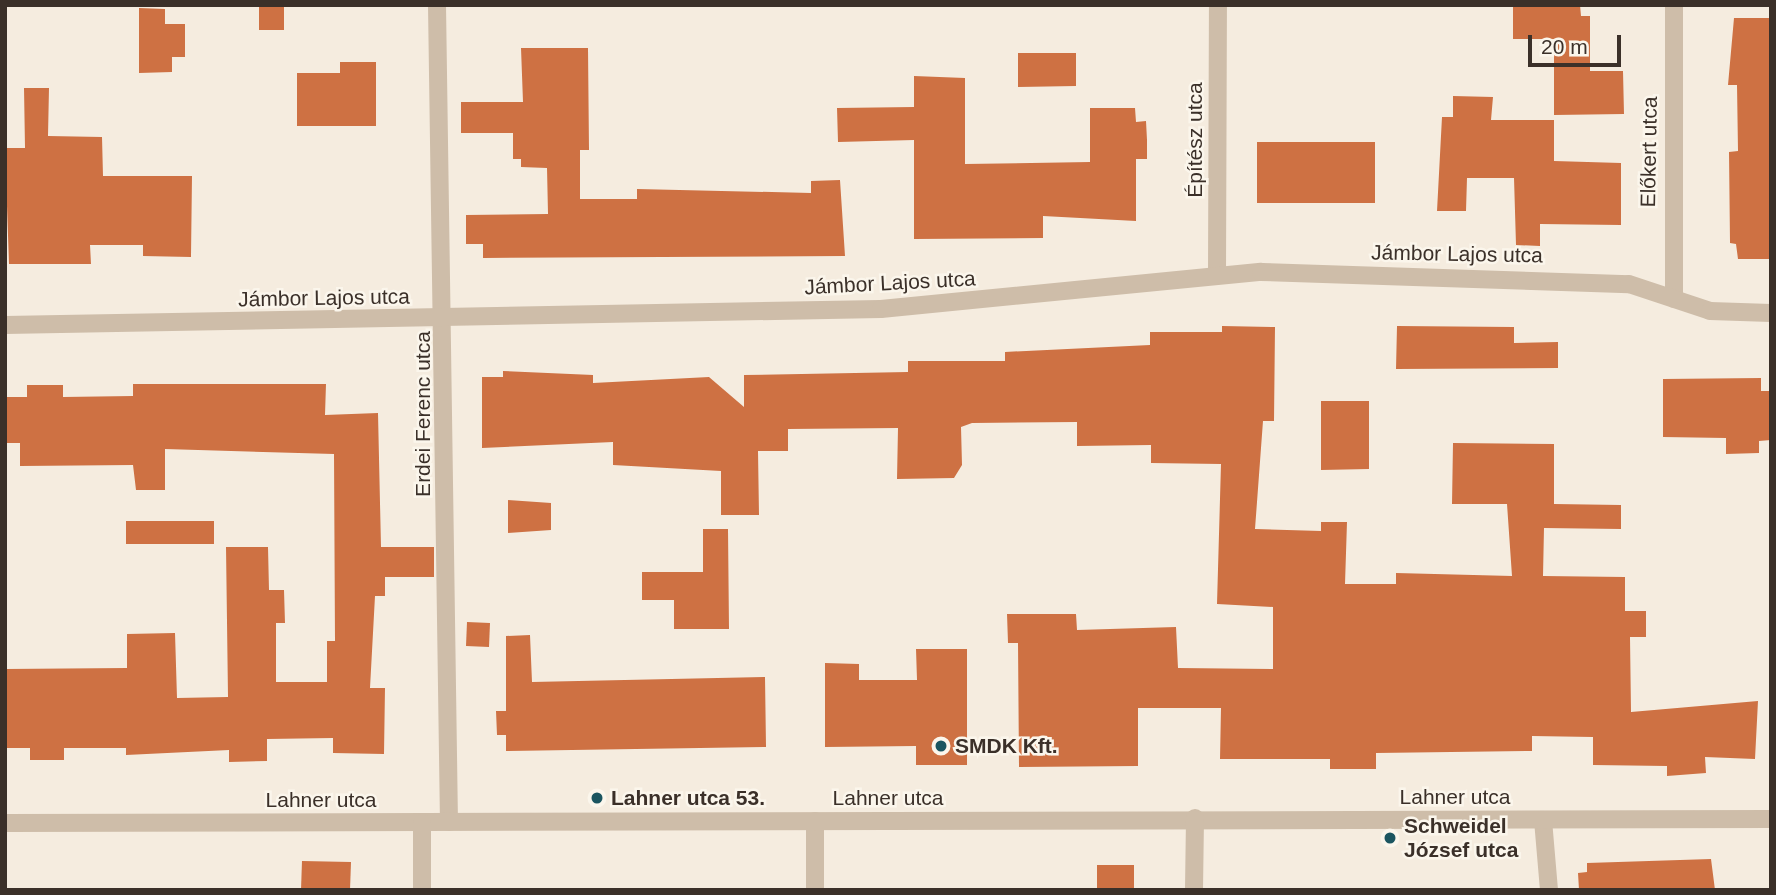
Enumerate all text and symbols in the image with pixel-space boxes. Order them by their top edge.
scale bar [1531,21,1624,65]
text: 20 m [1541,35,1588,58]
street label: Építész utca [1182,82,1208,198]
street label: Előkert utca [1635,96,1663,208]
street label: Jámbor Lajos utca [1371,240,1543,268]
street label: Jámbor Lajos utca [804,266,976,300]
street label: Jámbor Lajos utca [238,284,410,312]
street label: Erdei Ferenc utca [410,331,436,497]
place label: SMDK Kft. [955,733,1058,759]
marker: SMDK Kft. [933,738,949,754]
street label: Lahner utca [1400,784,1510,810]
place label: Lahner utca 53. [611,785,765,811]
street label: Lahner utca [833,785,943,811]
street label: Lahner utca [266,787,376,813]
marker: Lahner utca 53. [589,790,605,806]
place label: Schweidel József utca [1404,813,1518,863]
marker: Schweidel József utca [1382,830,1398,846]

